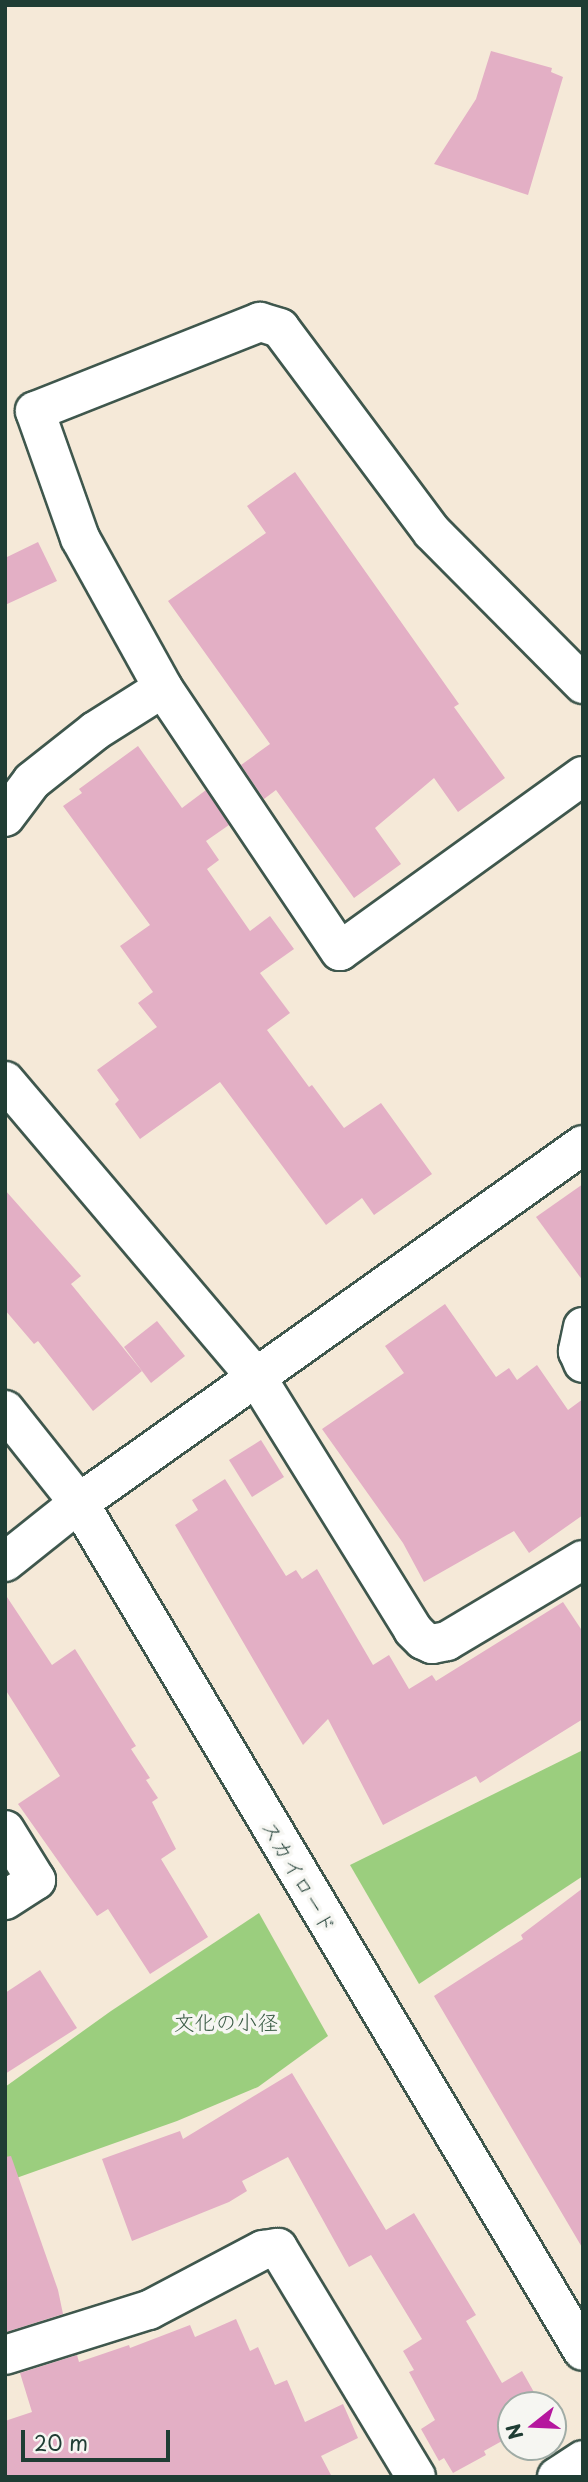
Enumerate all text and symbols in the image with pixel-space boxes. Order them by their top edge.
street label: スカイロード [258,1815,342,1937]
park label: 文化の小径 [174,2008,278,2034]
north arrow [497,2391,567,2461]
scale bar [24,2416,173,2460]
text: N [498,2420,530,2443]
text: 20 m [34,2426,88,2458]

